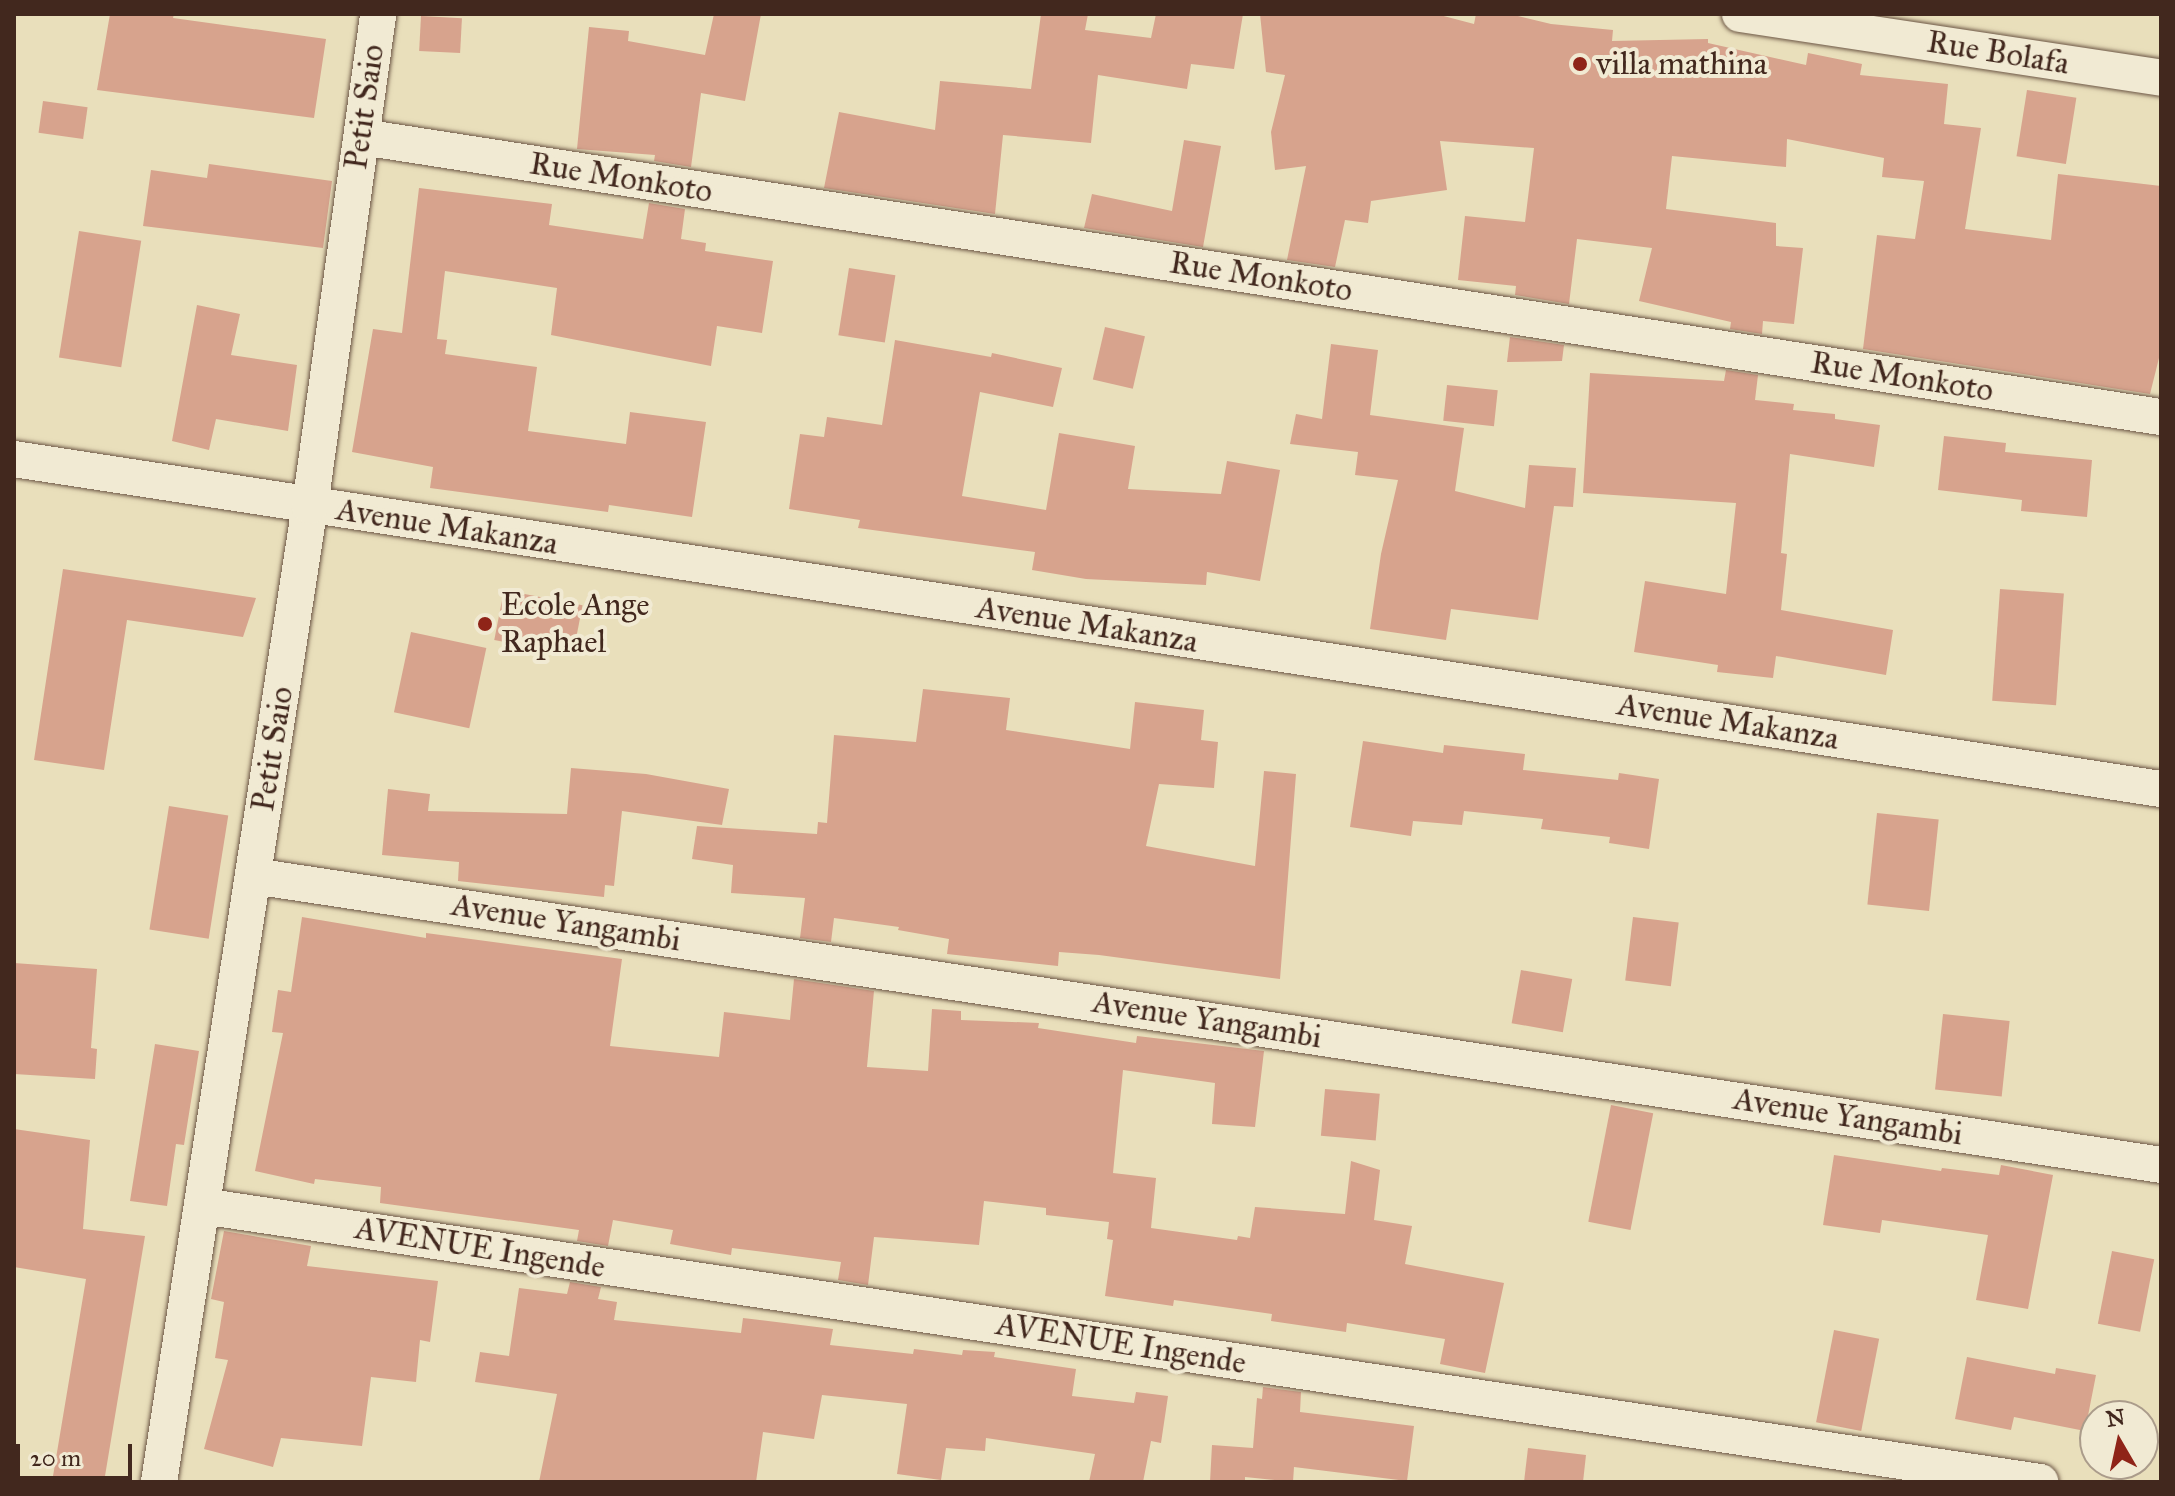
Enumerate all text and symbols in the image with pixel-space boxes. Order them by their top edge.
street label: Rue Bolafa [1924,23,2072,83]
street label: Petit Saio [337,42,393,172]
place label: villa mathina [1596,45,1767,83]
marker: villa mathina [1571,55,1589,73]
street label: Rue Monkoto [527,145,715,211]
street label: Rue Monkoto [1167,244,1355,310]
street label: Rue Monkoto [1808,344,1996,410]
street label: Avenue Makanza [334,491,560,563]
place label: Ecole Ange Raphael [501,587,650,662]
street label: Avenue Makanza [974,589,1200,661]
marker: Ecole Ange Raphael [476,615,494,633]
street label: Petit Saio [244,684,302,814]
street label: Avenue Makanza [1615,686,1841,758]
street label: Avenue Yangambi [449,886,683,960]
street label: Avenue Yangambi [1090,983,1324,1057]
street label: Avenue Yangambi [1731,1080,1965,1154]
street label: AVENUE Ingende [352,1209,608,1287]
street label: AVENUE Ingende [993,1305,1249,1383]
north arrow [2079,1400,2159,1480]
text: N [2104,1403,2127,1433]
scale bar [20,1428,136,1478]
text: 20 m [30,1443,81,1473]

